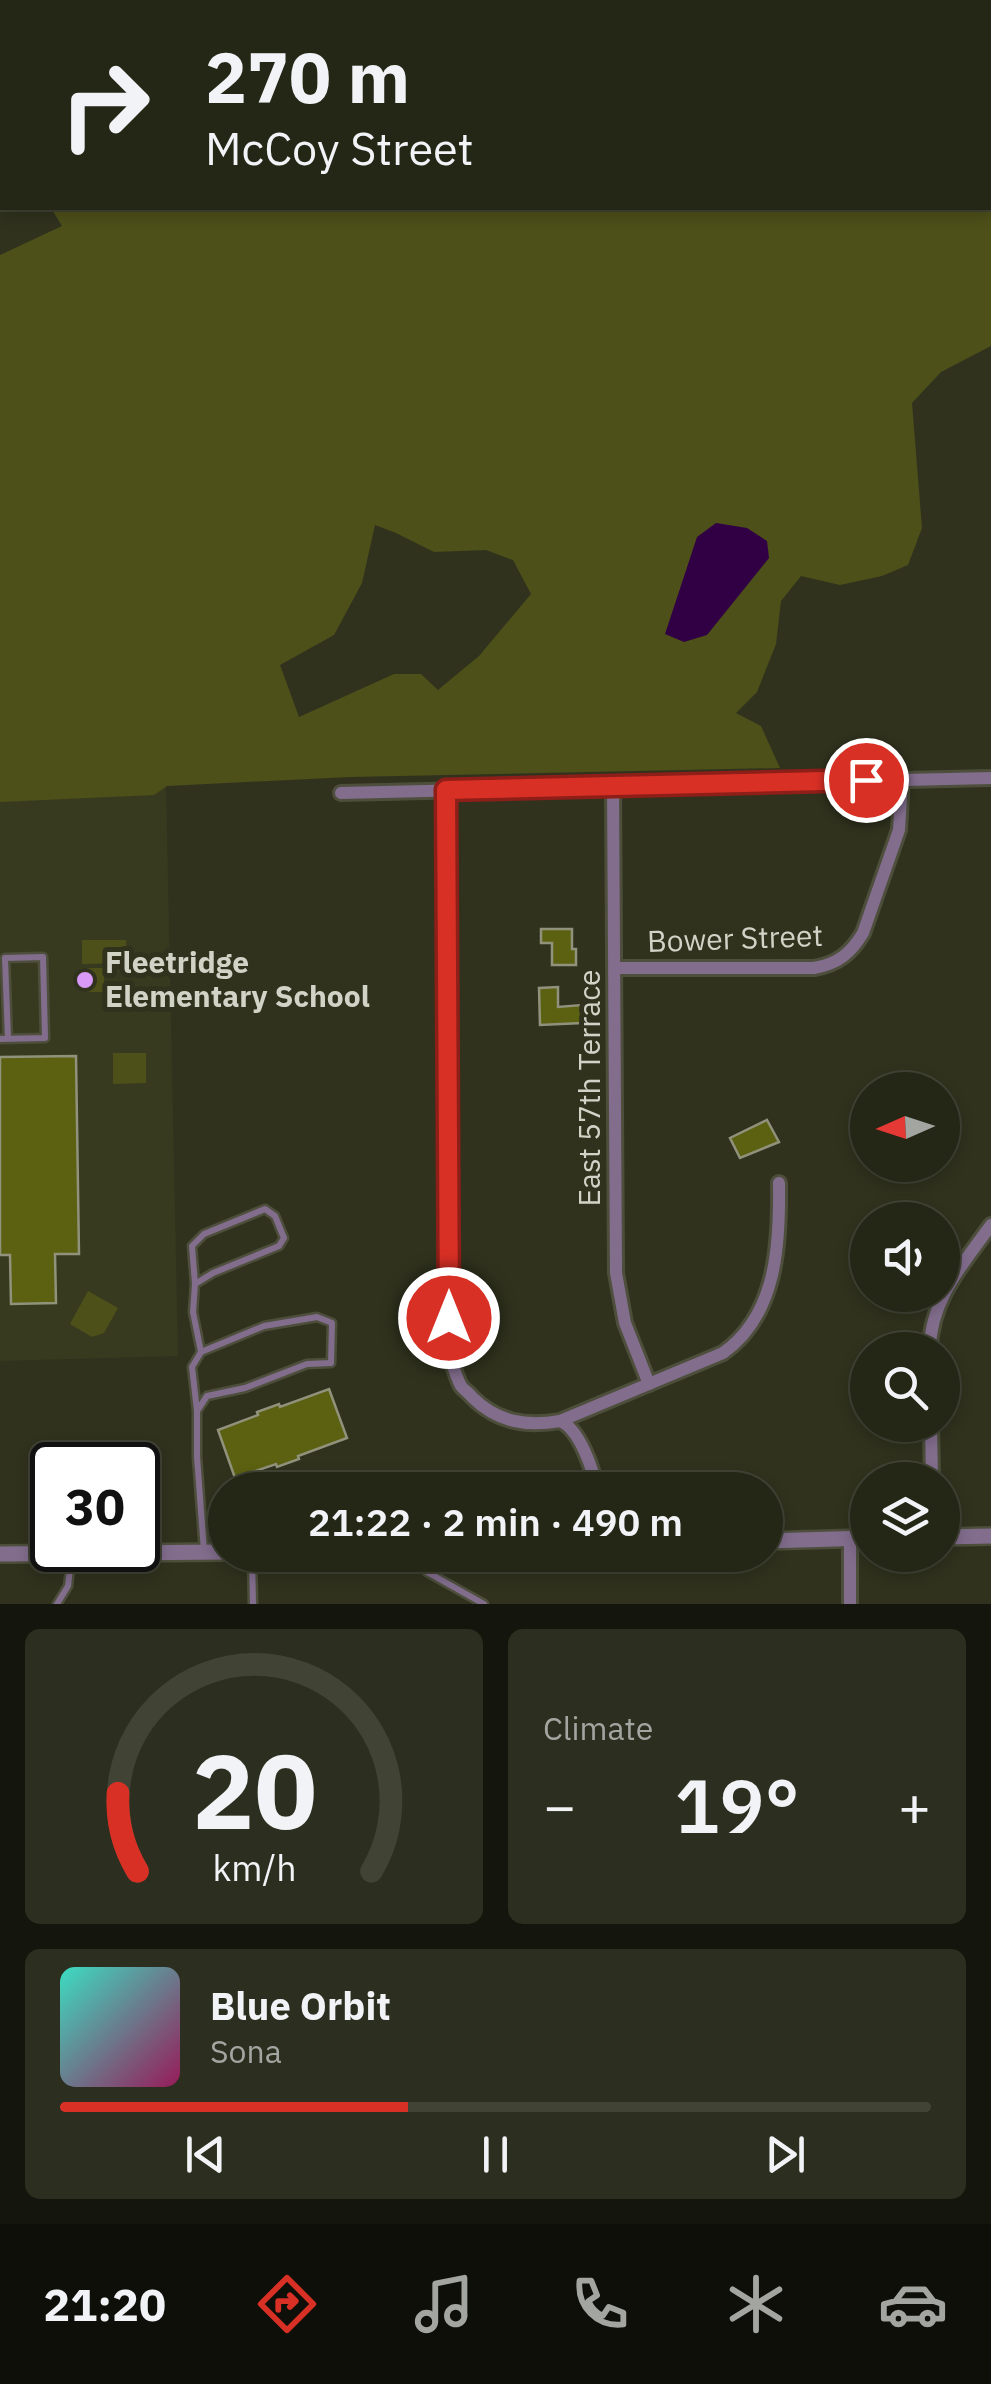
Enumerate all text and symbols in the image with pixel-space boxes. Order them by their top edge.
text: 270 m [205,31,410,122]
icon: right [40,40,170,170]
text: McCoy Street [205,119,474,177]
pin [824,738,909,823]
icon: arrive [839,753,894,808]
street label: Bower Street [646,915,824,960]
place label: Fleetridge Elementary School [105,942,370,1015]
marker: Fleetridge Elementary School [74,969,96,991]
street label: East 57th Terrace [569,969,608,1207]
north arrow [850,1072,960,1182]
map controls [850,1072,960,1572]
button: sound [850,1202,960,1312]
position arrow [397,1266,501,1370]
button: search [850,1332,960,1442]
speed limit sign: 30 [30,1442,160,1572]
button: layers [850,1462,960,1572]
text: 21:22 · 2 min · 490 m [308,1497,683,1546]
text: Climate [543,1707,653,1749]
text: 20 [192,1722,316,1858]
text: 19° [674,1756,800,1854]
text: − [543,1770,576,1841]
text: + [898,1770,931,1841]
text: km/h [212,1844,296,1891]
text: Blue Orbit [210,1981,391,2030]
text: Sona [210,2030,282,2072]
icon: previous [178,2127,233,2182]
icon: pause [468,2127,523,2182]
icon: next [758,2127,813,2182]
icon: directions [252,2269,322,2339]
icon: music [409,2269,479,2339]
icon: phone [565,2269,635,2339]
icon: climate [721,2269,791,2339]
icon: car [878,2269,948,2339]
text: 21:20 [43,2275,166,2333]

